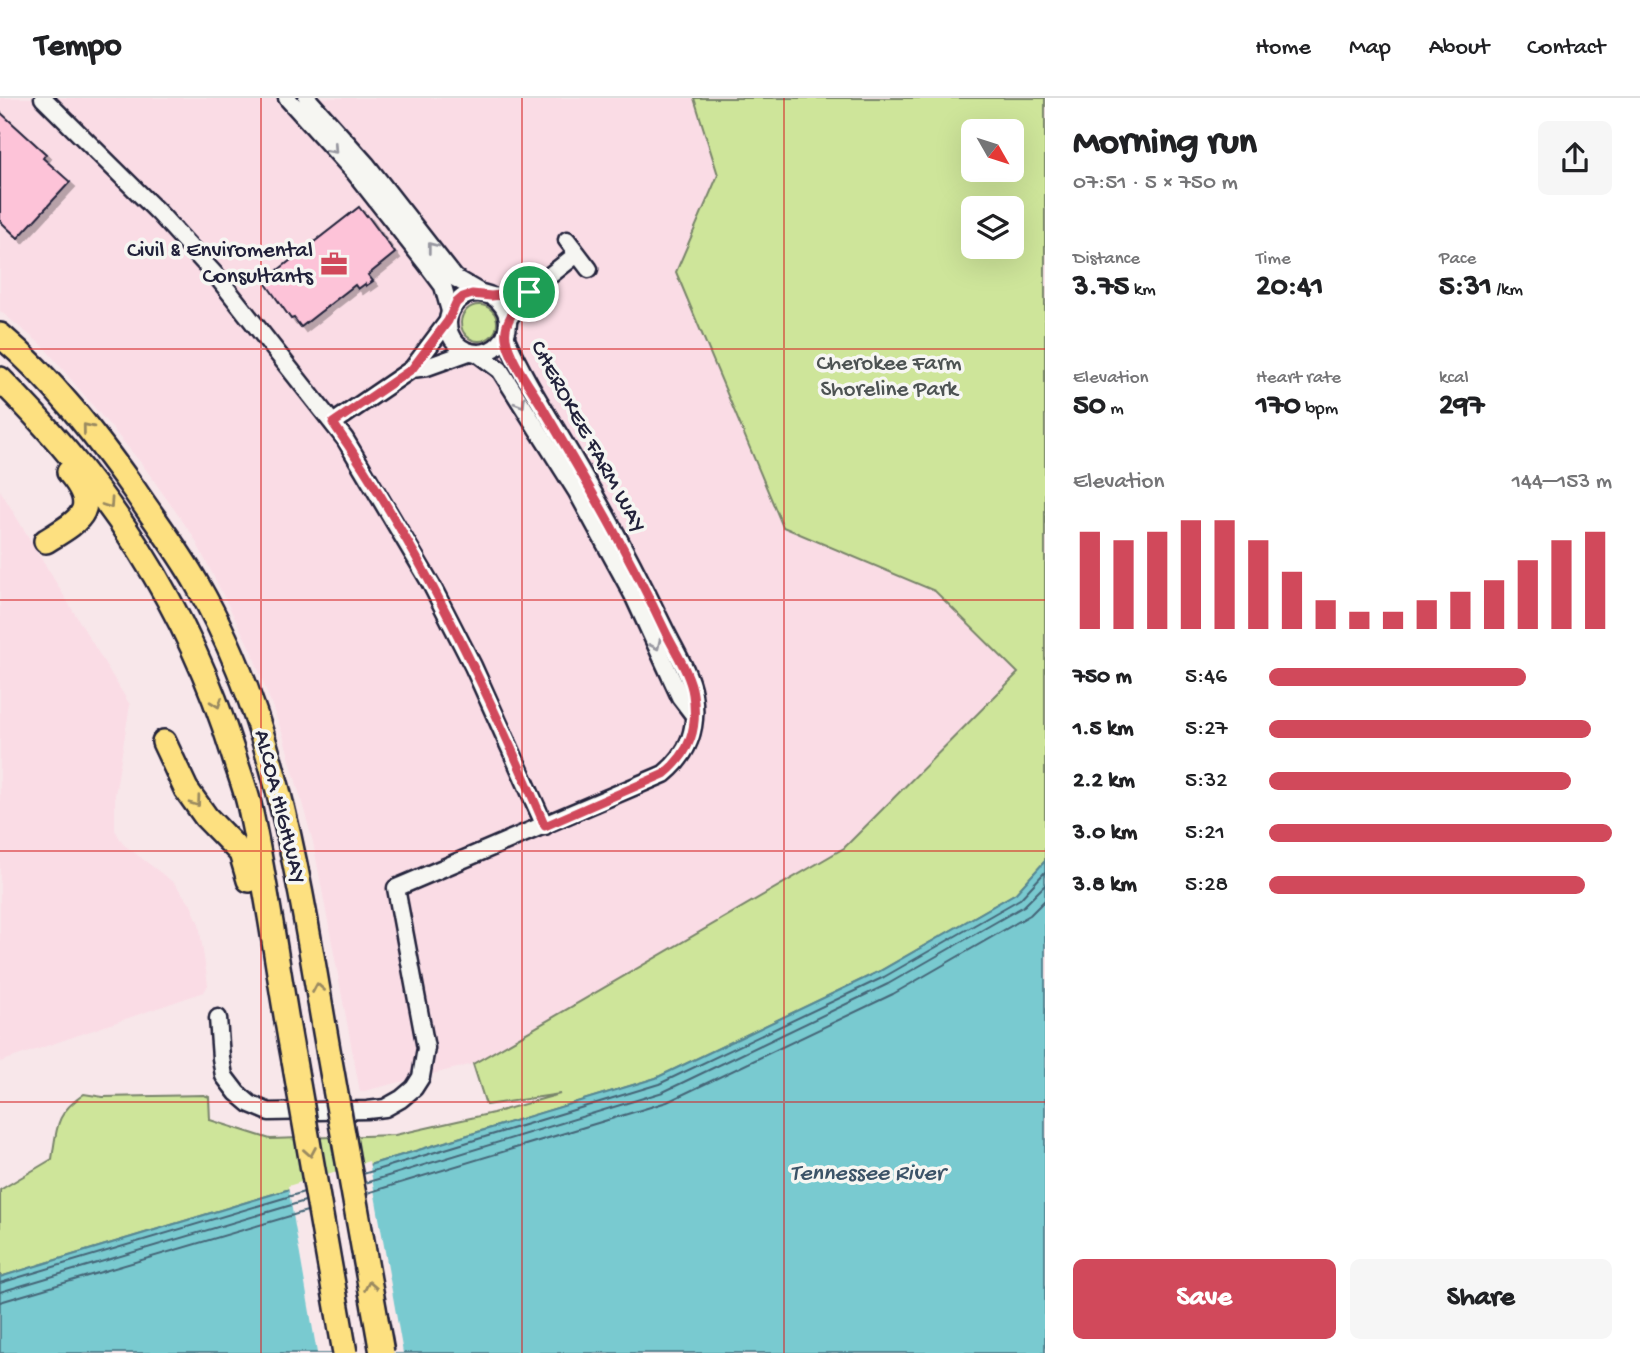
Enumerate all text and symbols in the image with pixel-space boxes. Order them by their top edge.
text: Tempo [35,29,122,67]
text: Home [1255,34,1311,63]
text: Map [1349,34,1391,63]
text: About [1429,34,1489,63]
text: Contact [1527,34,1605,63]
north arrow [961,119,1024,182]
map controls [961,119,1024,259]
button: share [1538,121,1612,195]
text: Morning run [1073,122,1257,166]
one-way arrow [325,140,337,153]
text: 07:51 · 5 × 750 m [1073,170,1238,197]
button: layers [961,196,1024,259]
place label: Civil & Enviromental Consultants [127,238,314,291]
one-way arrow [427,243,440,255]
text: Distance [1073,248,1140,271]
text: Time [1256,248,1291,271]
text: Pace [1439,248,1476,271]
office icon: Civil & Enviromental Consultants [319,249,349,279]
pin [499,262,559,322]
text: 3.75 [1073,271,1129,306]
text: 20:41 [1256,271,1323,306]
text: 5:31 [1439,271,1492,306]
icon: arrive [510,273,548,311]
text: km [1129,279,1156,302]
text: /km [1492,279,1523,302]
street label: CHEROKEE FARM WAY [523,336,651,538]
park label: Cherokee Farm Shoreline Park [816,351,962,404]
text: Elevation [1073,367,1149,390]
text: Heart rate [1256,367,1341,390]
text: kcal [1439,367,1469,390]
text: 50 [1073,390,1106,425]
text: 170 [1256,390,1301,425]
text: 297 [1439,390,1484,425]
one-way arrow [513,396,526,409]
text: m [1106,398,1124,421]
text: bpm [1301,398,1338,421]
one-way arrow [83,424,95,437]
text: Elevation [1073,469,1164,496]
text: 144–153 m [1512,469,1612,496]
one-way arrow [101,496,114,509]
one-way arrow [648,638,662,650]
text: 750 m [1073,664,1132,691]
text: 5:46 [1185,664,1227,691]
one-way arrow [209,697,223,709]
text: 1.5 km [1073,716,1134,743]
text: 5:27 [1185,716,1228,743]
street label: ALCOA HIGHWAY [247,727,311,887]
text: 2.2 km [1073,768,1135,795]
text: 5:32 [1185,768,1228,795]
one-way arrow [188,794,200,807]
text: 3.0 km [1073,820,1137,847]
text: 5:21 [1185,820,1225,847]
text: 3.8 km [1073,872,1137,899]
text: 5:28 [1185,872,1228,899]
one-way arrow [311,982,326,994]
one-way arrow [302,1146,317,1158]
water label: Tennessee River [790,1160,949,1189]
button: Save [1073,1259,1336,1339]
button: Share [1350,1259,1612,1339]
one-way arrow [364,1280,379,1292]

